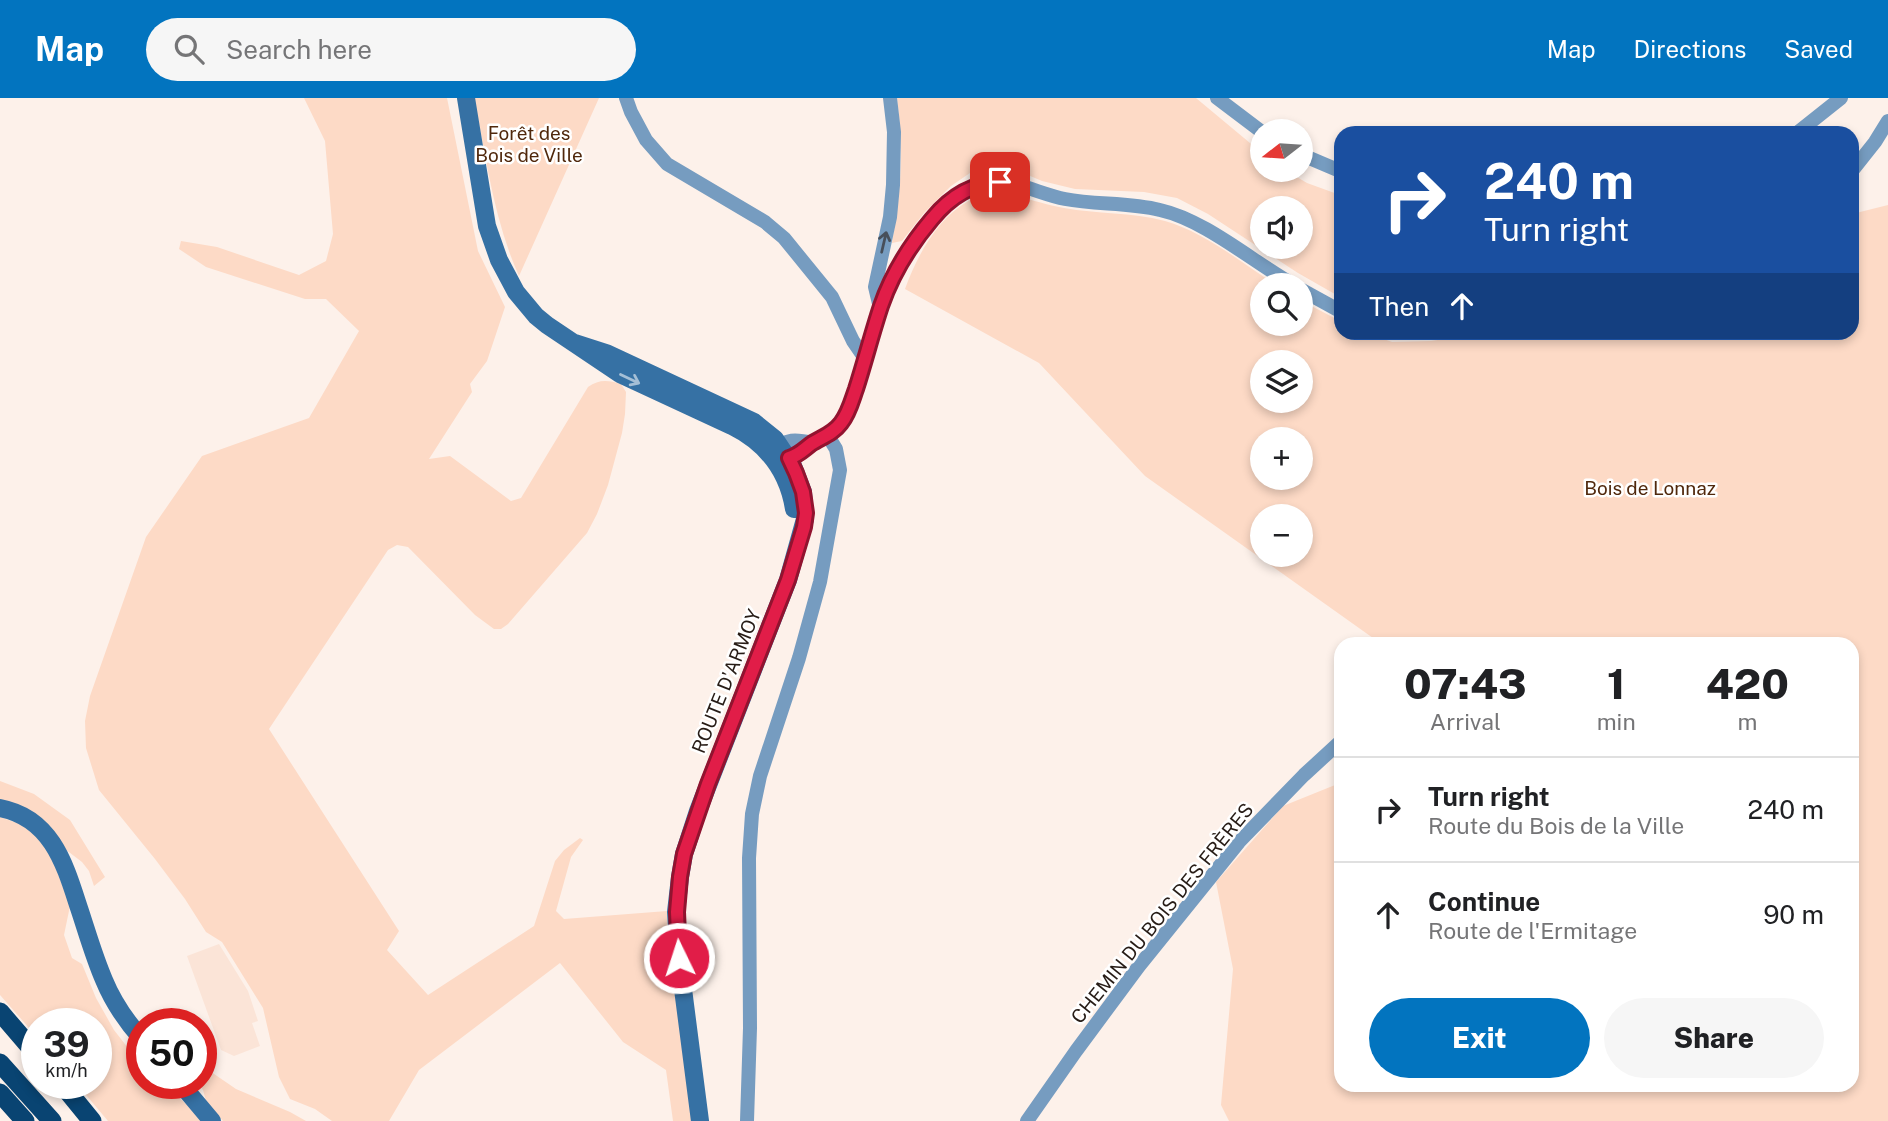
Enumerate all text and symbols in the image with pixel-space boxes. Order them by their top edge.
search box [146,18,636,81]
text: Map [35,30,104,68]
icon: search [170,30,208,68]
text: Search here [226,34,372,65]
text: Map [1547,35,1596,63]
text: Directions [1634,35,1746,63]
text: Saved [1784,35,1853,63]
north arrow [1250,119,1312,182]
map controls [1250,119,1313,567]
park label: Forêt des Bois de Ville [475,122,583,166]
pin [970,152,1030,212]
text: 240 m [1484,152,1634,210]
icon: right [1369,154,1460,245]
icon: arrive [981,163,1019,201]
button: sound [1250,196,1313,259]
text: Turn right [1484,211,1629,248]
one-way arrow [878,231,892,254]
button: search [1250,273,1313,336]
icon: ahead [1443,287,1481,325]
text: Then [1369,291,1429,322]
button: layers [1250,350,1313,413]
one-way arrow [619,373,640,386]
button: + [1250,427,1313,490]
park label: Bois de Lonnaz [1584,477,1716,499]
button: − [1250,504,1313,567]
street label: ROUTE D'ARMOY [687,605,765,756]
text: 07:43 [1404,659,1527,708]
text: 1 [1607,659,1625,708]
text: 420 [1706,659,1789,708]
text: Arrival [1430,708,1501,735]
text: min [1597,708,1636,735]
text: m [1737,708,1757,735]
text: Turn right [1428,781,1550,812]
icon: right [1369,791,1407,829]
text: 240 m [1747,794,1824,825]
street label: CHEMIN DU BOIS DES FRÈRES [1066,798,1258,1028]
text: Route du Bois de la Ville [1428,812,1684,839]
text: Continue [1428,886,1540,917]
icon: ahead [1369,896,1407,934]
text: 90 m [1763,899,1824,930]
text: Route de l'Ermitage [1428,917,1637,944]
position arrow [642,921,716,995]
button: Exit [1369,998,1590,1078]
button: Share [1604,998,1824,1078]
speed limit sign: 50 [126,1008,217,1099]
text: 39 [43,1024,90,1065]
text: km/h [45,1060,88,1081]

